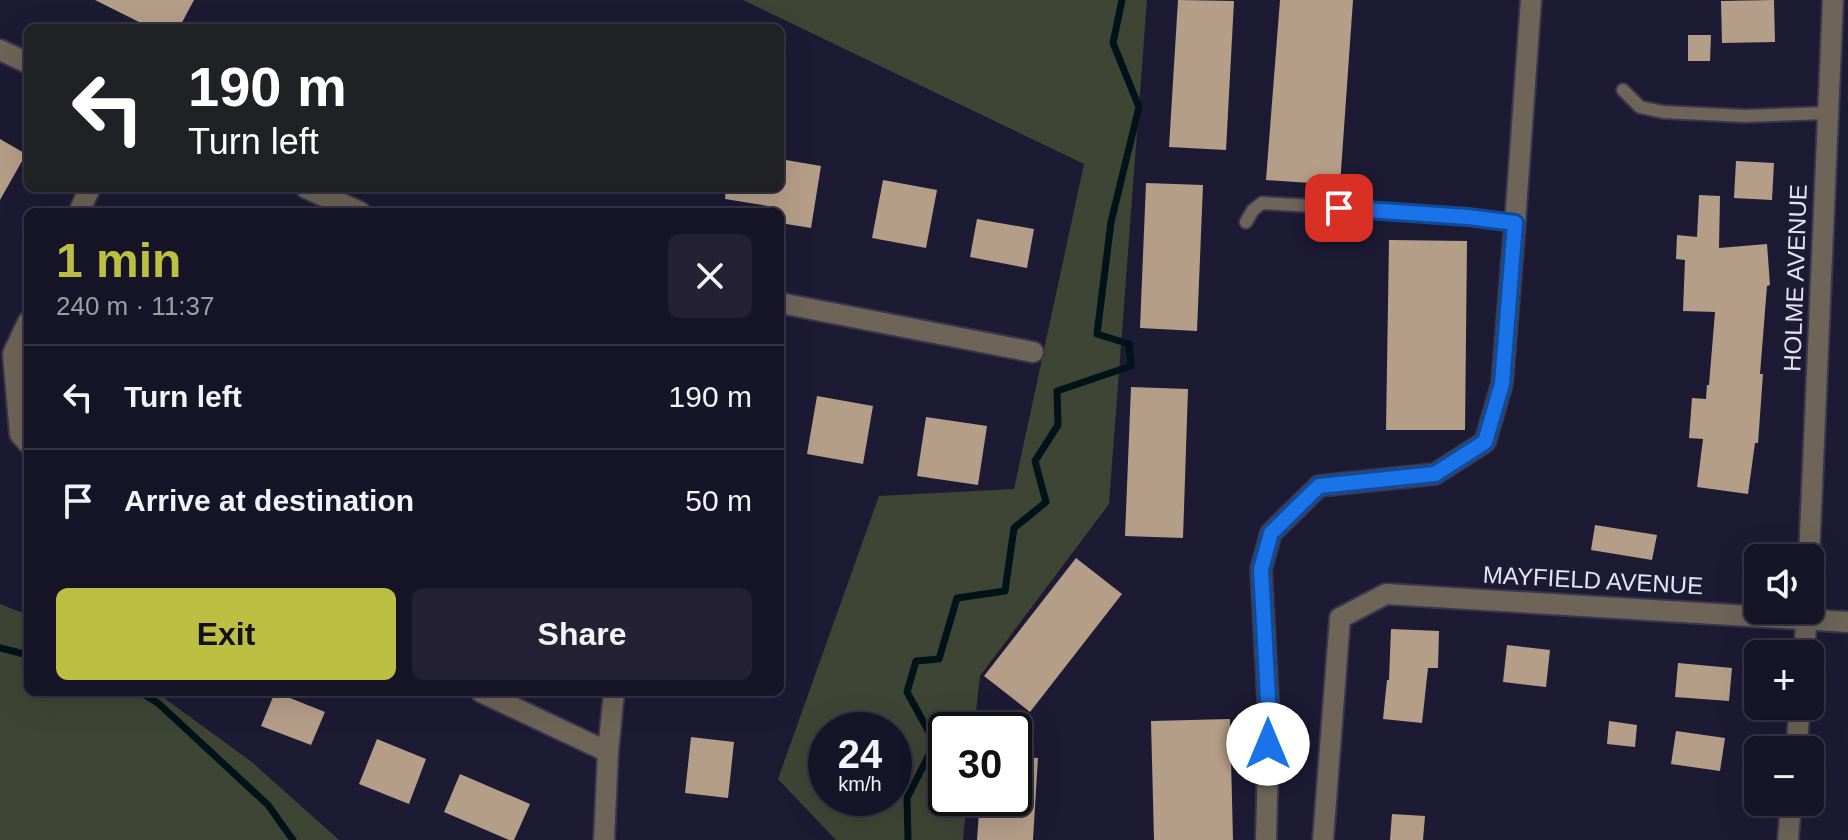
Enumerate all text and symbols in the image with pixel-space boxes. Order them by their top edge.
text: 190 m [188,55,347,118]
icon: left [56,56,160,160]
text: Turn left [188,121,319,162]
pin [1305,174,1373,242]
street label: HOLME AVENUE [1778,184,1812,372]
icon: arrive [1317,186,1361,230]
text: 1 min [56,234,181,287]
button: close [668,234,752,318]
text: 240 m · 11:37 [56,291,215,321]
icon: left [56,375,100,419]
text: Turn left [124,380,242,413]
text: 190 m [669,380,752,413]
icon: arrive [56,479,100,523]
text: Arrive at destination [124,484,414,517]
text: 50 m [685,484,752,517]
map controls [1744,544,1824,816]
button: sound [1744,544,1824,624]
street label: MAYFIELD AVENUE [1482,561,1704,599]
button: Exit [56,588,396,680]
button: Share [412,588,752,680]
button: + [1744,640,1824,720]
position arrow [1226,702,1310,786]
speed limit sign: 30 [928,712,1032,816]
text: 24 [838,732,882,776]
button: − [1744,736,1824,816]
text: km/h [838,773,882,795]

